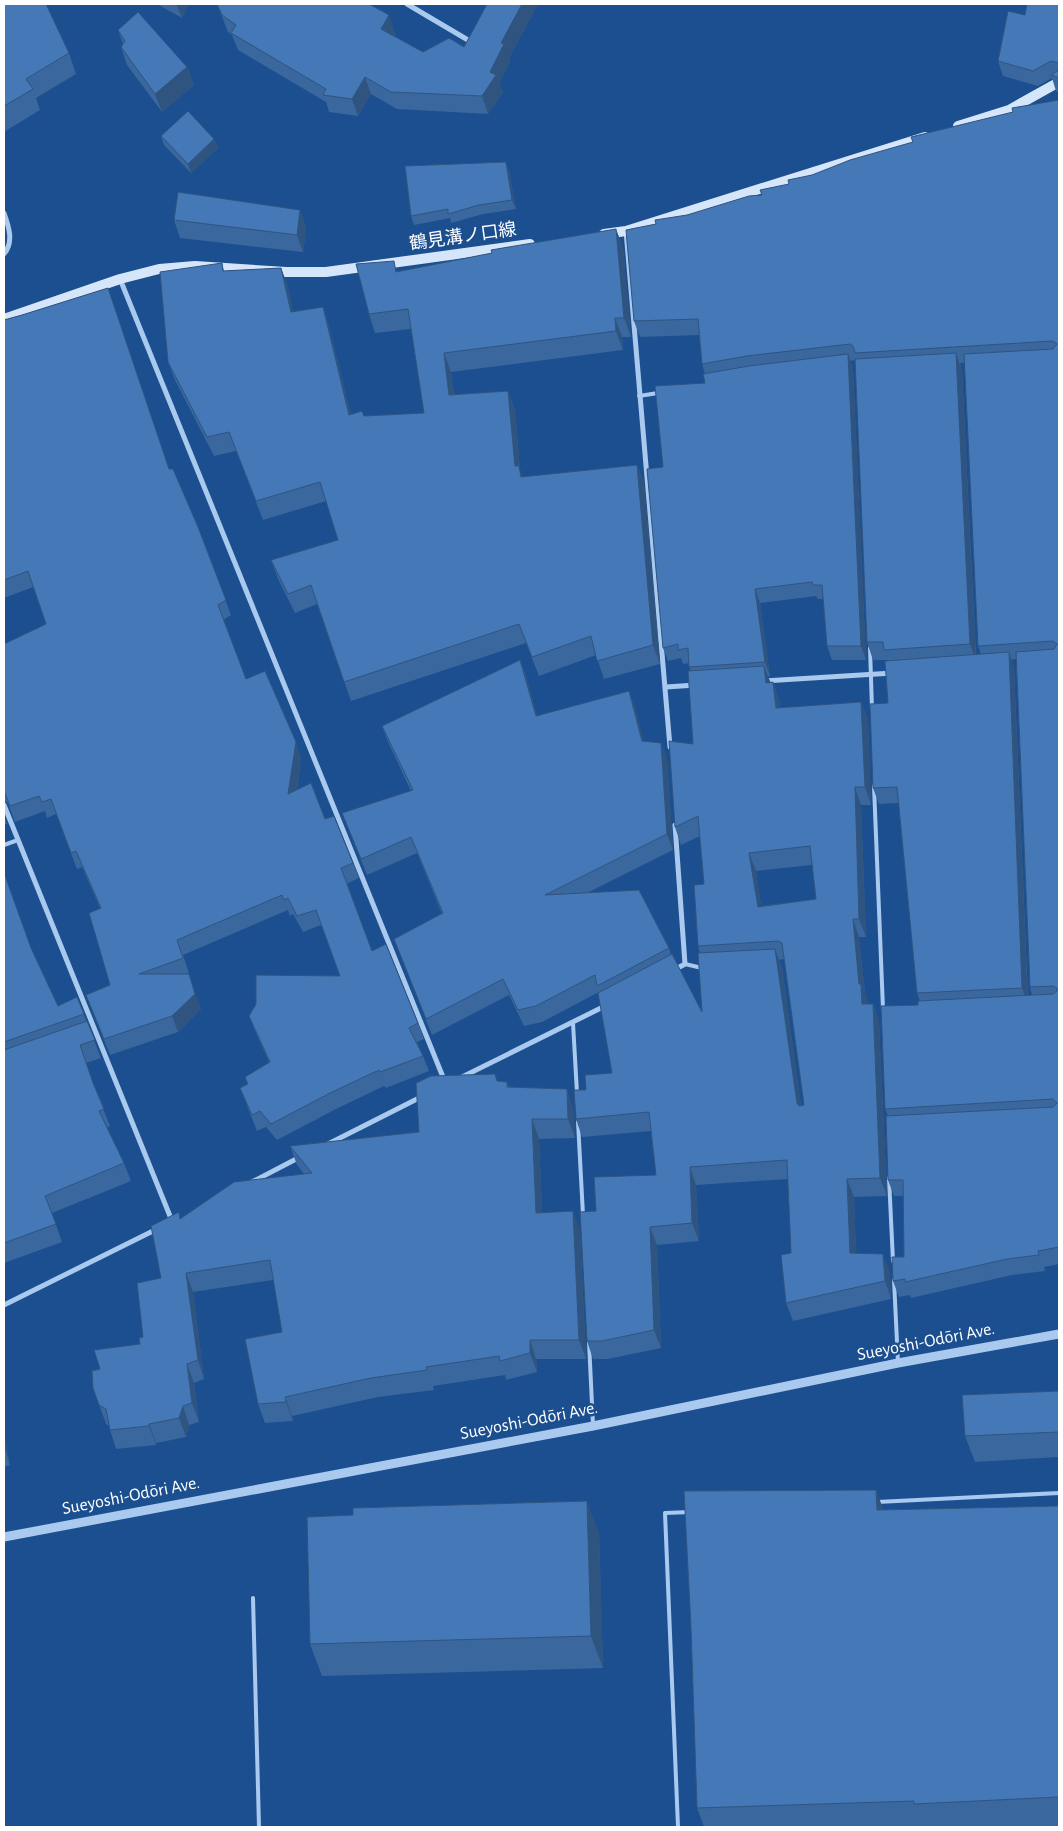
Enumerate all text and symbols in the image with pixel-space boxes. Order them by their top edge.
street label: 鶴見溝ノ口線 [408,219,518,253]
street label: Sueyoshi-Odōri Ave. [856,1320,996,1364]
street label: Sueyoshi-Odōri Ave. [459,1399,599,1443]
street label: Sueyoshi-Odōri Ave. [61,1474,201,1518]

